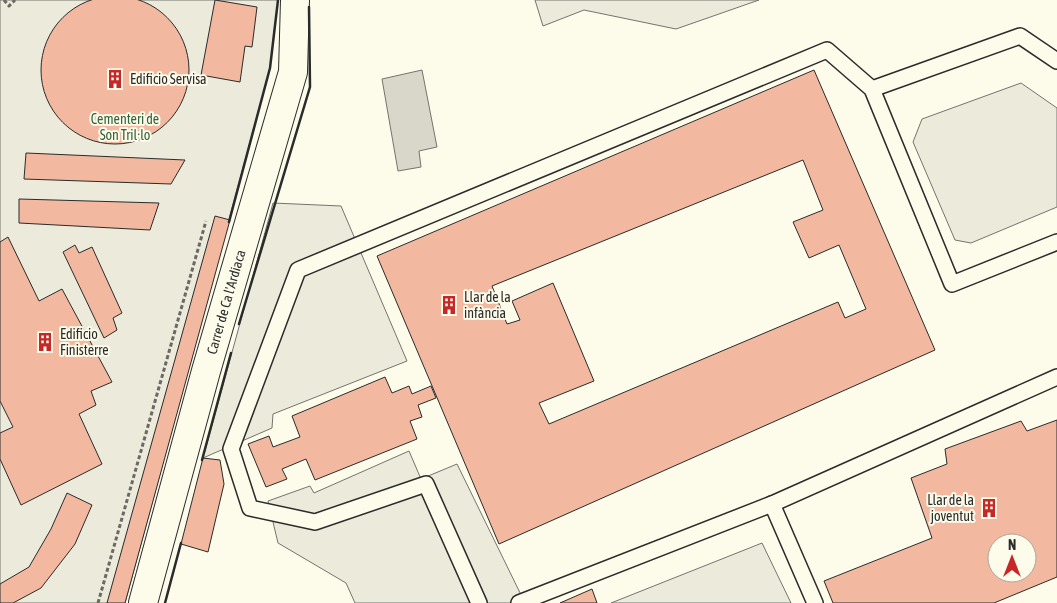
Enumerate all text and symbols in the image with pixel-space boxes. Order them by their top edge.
building icon: Edificio Servisa [104,68,126,90]
place label: Edificio Servisa [130,71,207,87]
park label: Cementeri de Son Tril·lo [91,111,159,143]
street label: Carrer de Ca l'Ardiaca [203,248,249,356]
place label: Llar de la infància [464,289,511,321]
building icon: Llar de la infància [438,294,460,316]
place label: Edificio Finisterre [60,326,109,358]
building icon: Edificio Finisterre [34,331,56,353]
place label: Llar de la joventut [927,492,974,524]
building icon: Llar de la joventut [978,497,1000,519]
north arrow [987,533,1037,583]
text: N [1008,537,1016,553]

